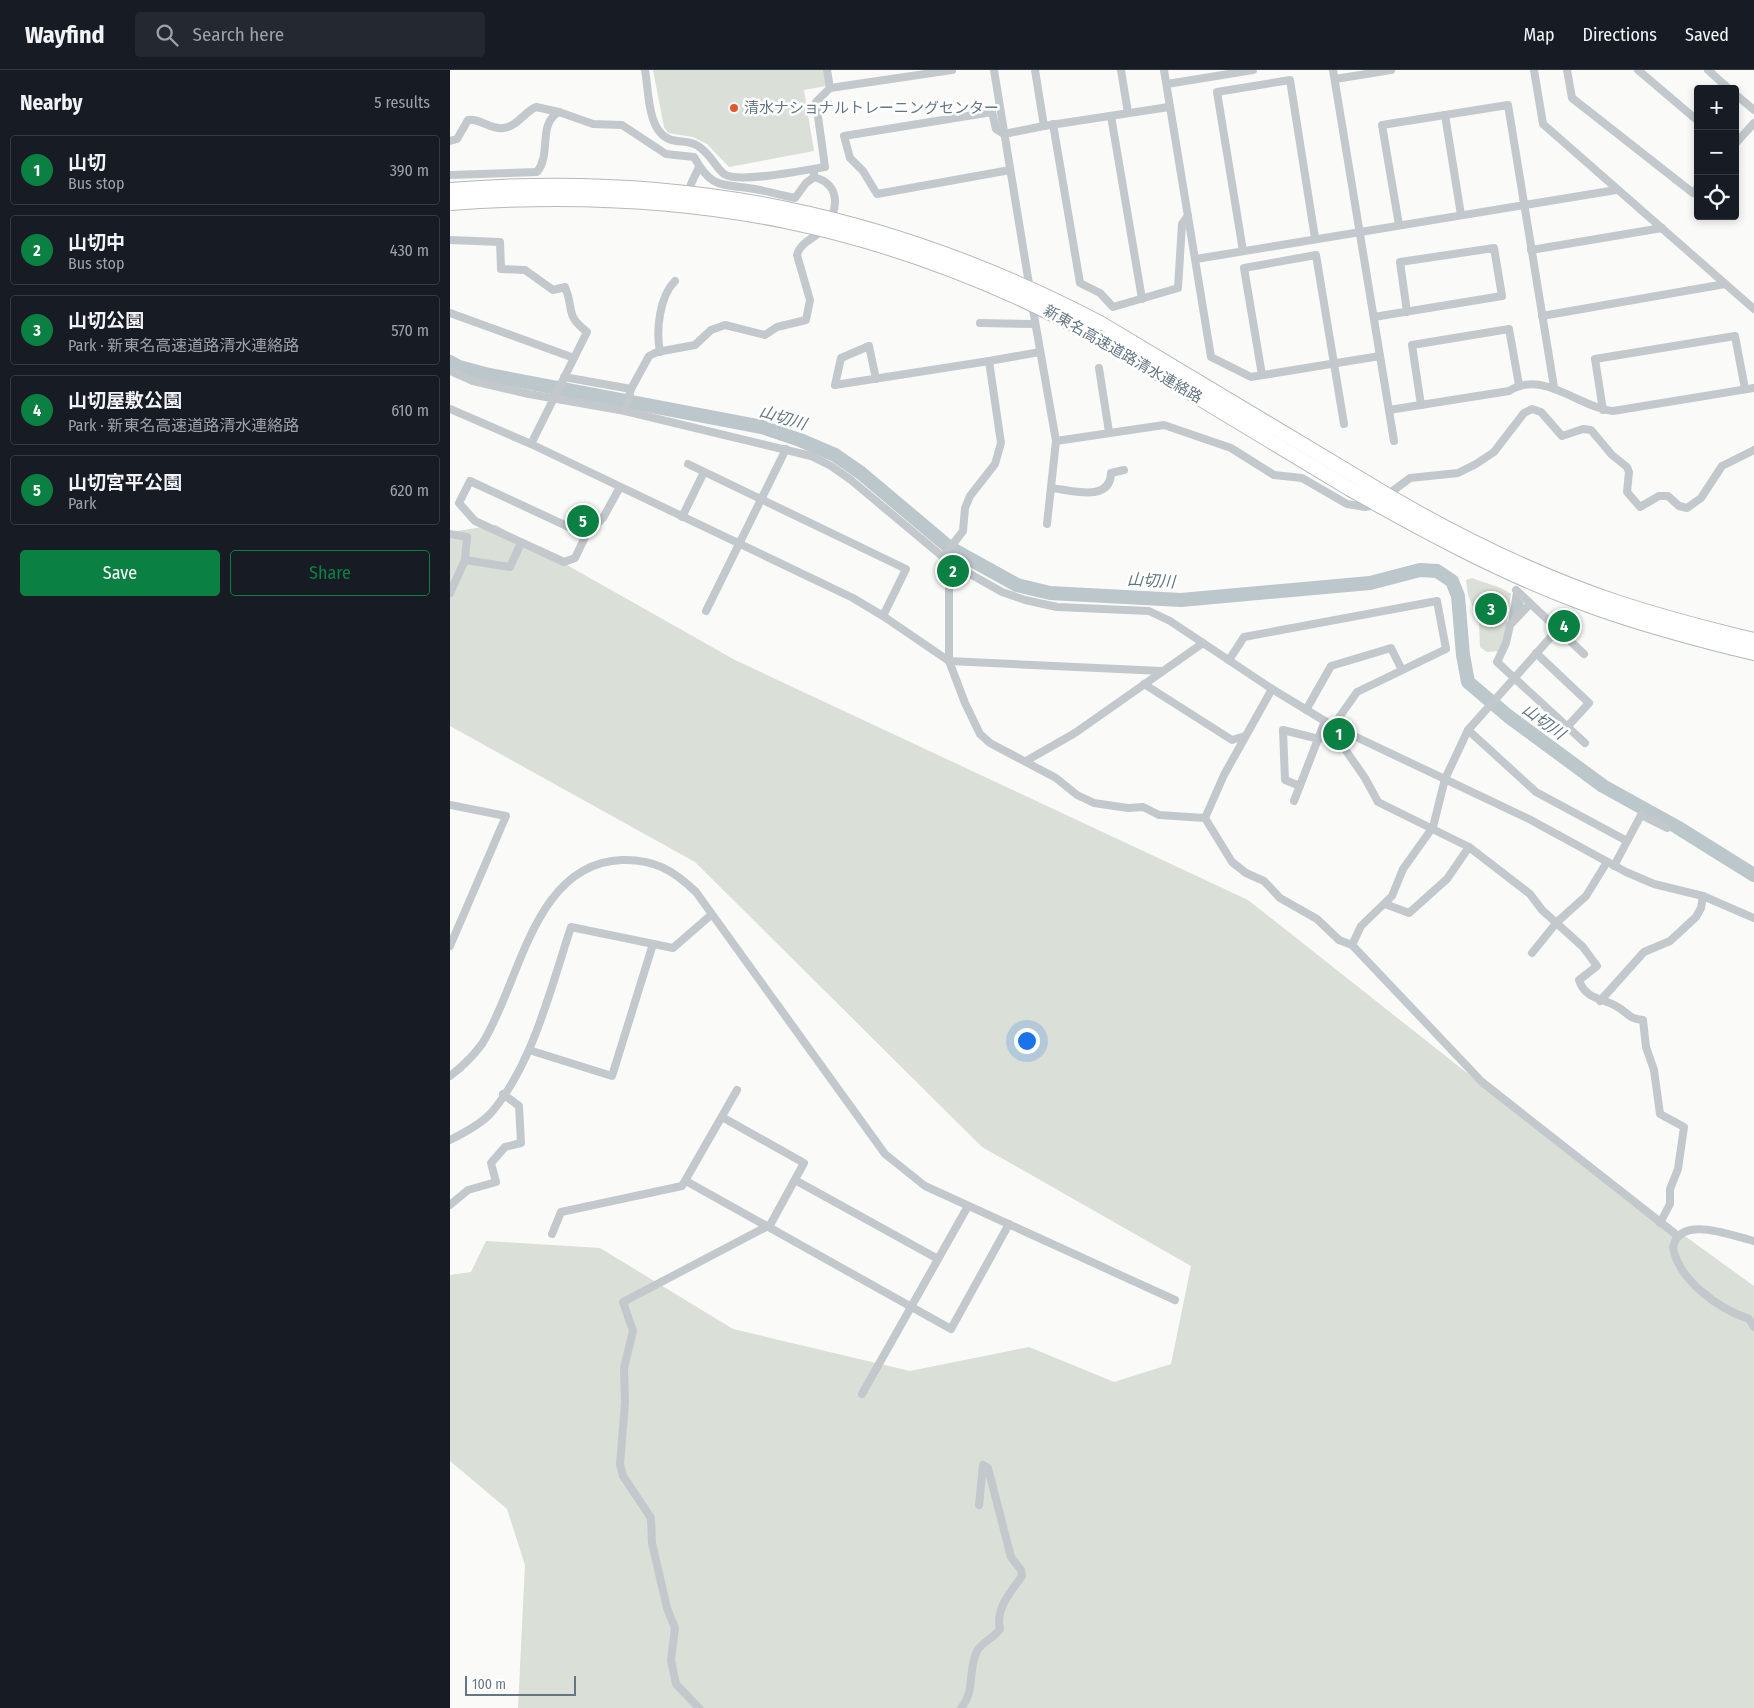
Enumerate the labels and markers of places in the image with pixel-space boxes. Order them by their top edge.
place label: 清水ナショナルトレーニングセンター [744,99,999,117]
marker: 清水ナショナルトレーニングセンター [728,102,740,114]
pin: 5 [567,502,599,540]
pin: 2 [937,552,969,590]
pin: 3 [1475,590,1507,628]
pin: 4 [1548,607,1580,645]
pin: 1 [1323,715,1355,753]

